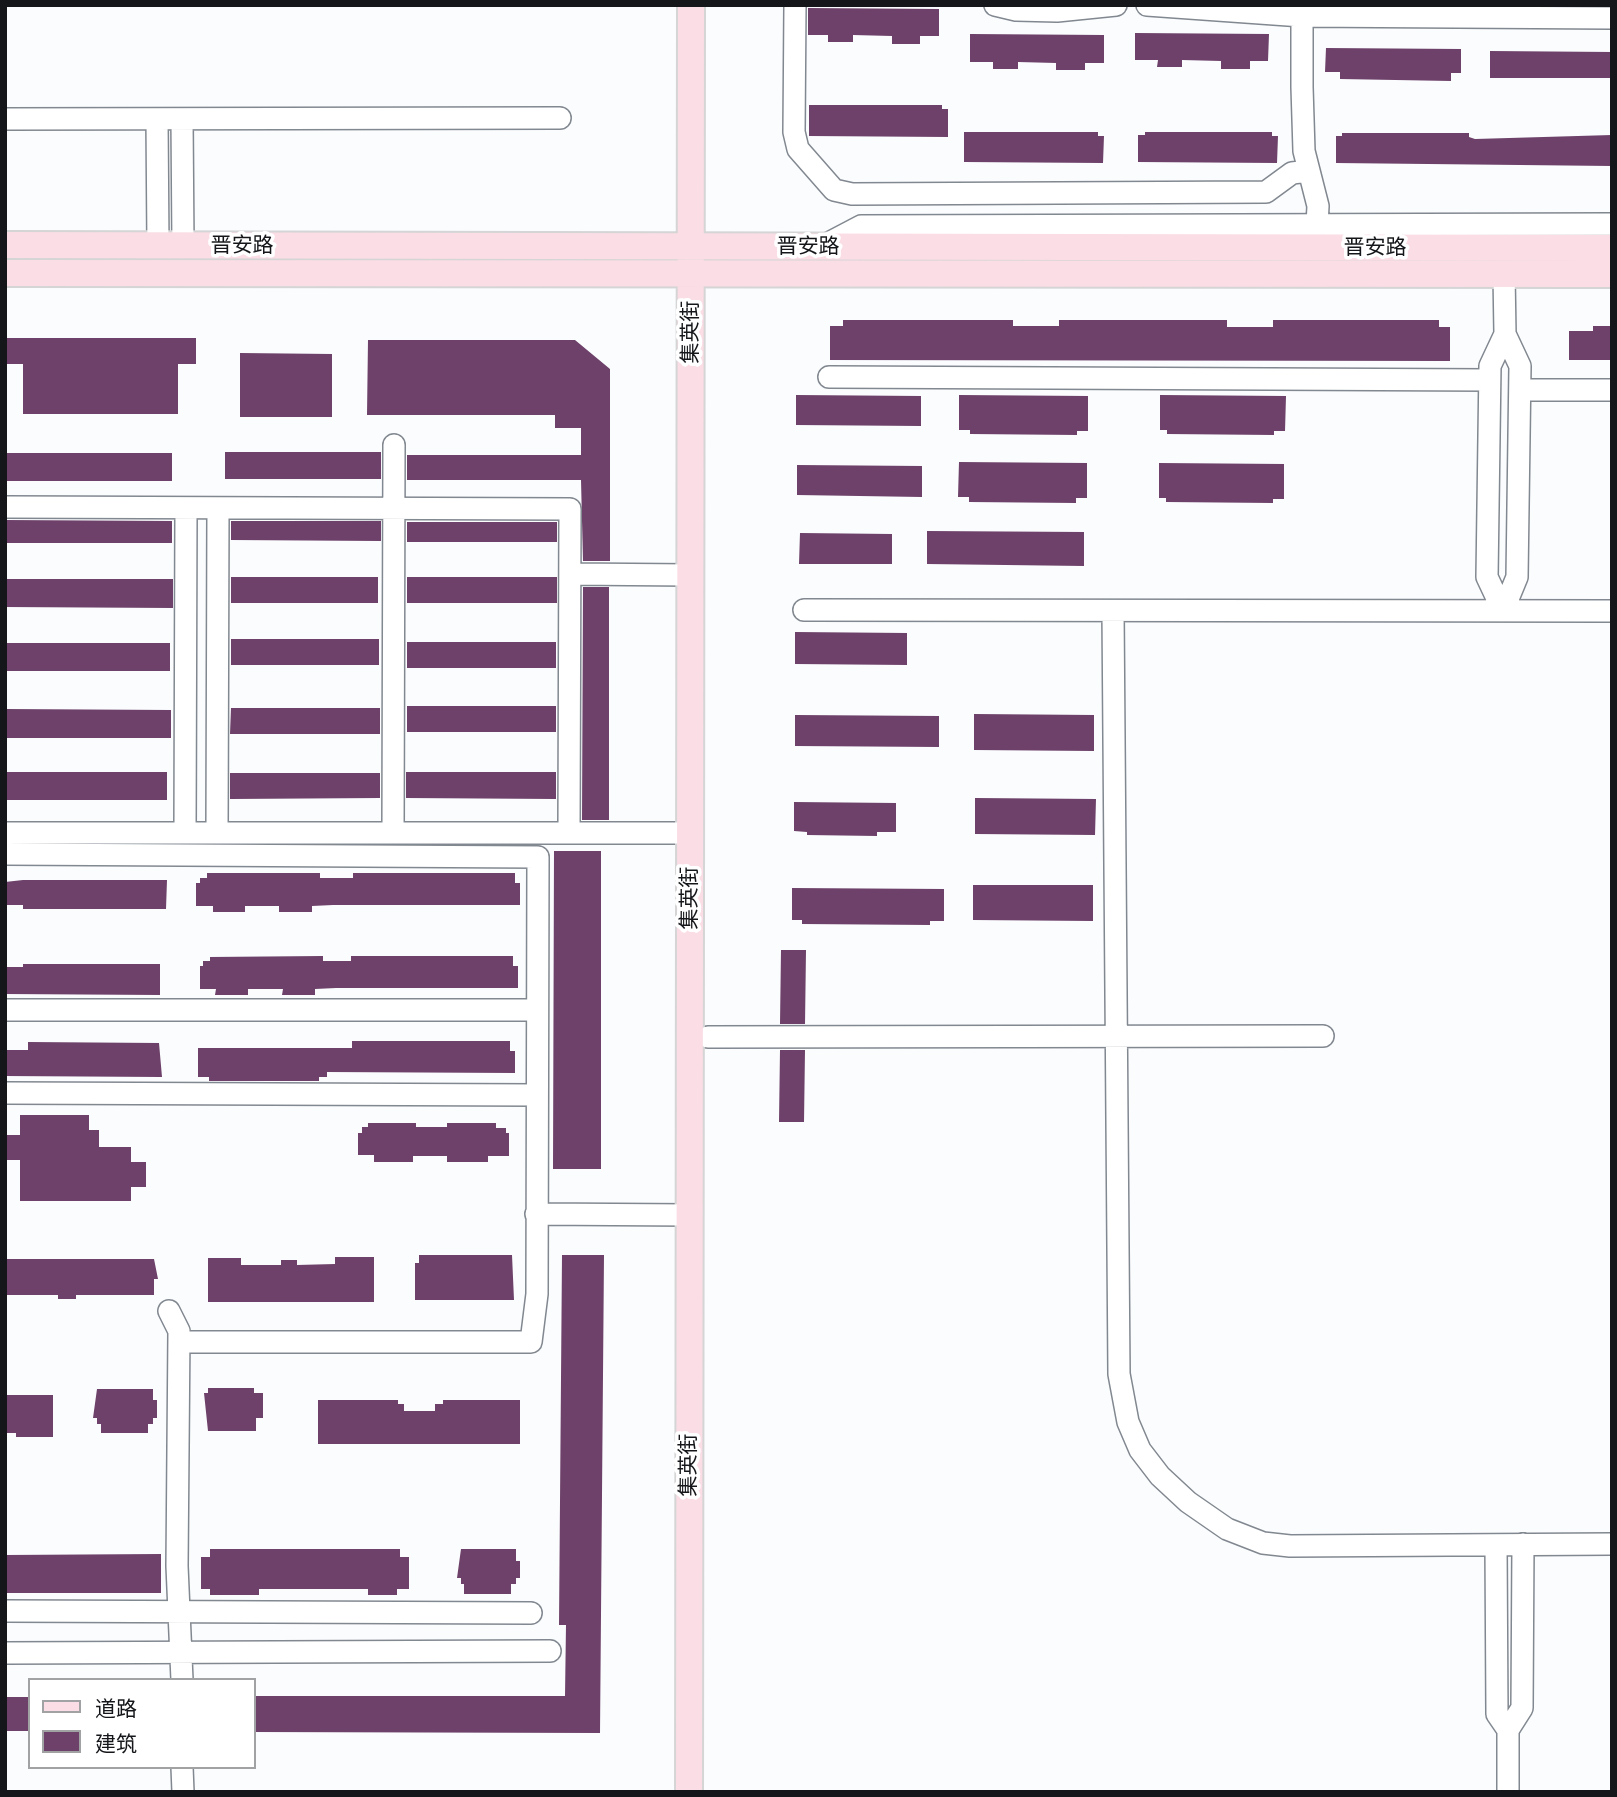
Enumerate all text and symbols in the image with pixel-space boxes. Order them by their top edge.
street label: 晋安路 [211,233,273,259]
street label: 晋安路 [777,234,839,260]
street label: 晋安路 [1344,235,1406,261]
street label: 集英街 [678,301,704,363]
street label: 集英街 [677,867,703,929]
street label: 集英街 [676,1434,702,1496]
legend [28,1678,256,1769]
text: 道路 [95,1696,137,1722]
text: 建筑 [95,1731,137,1757]

